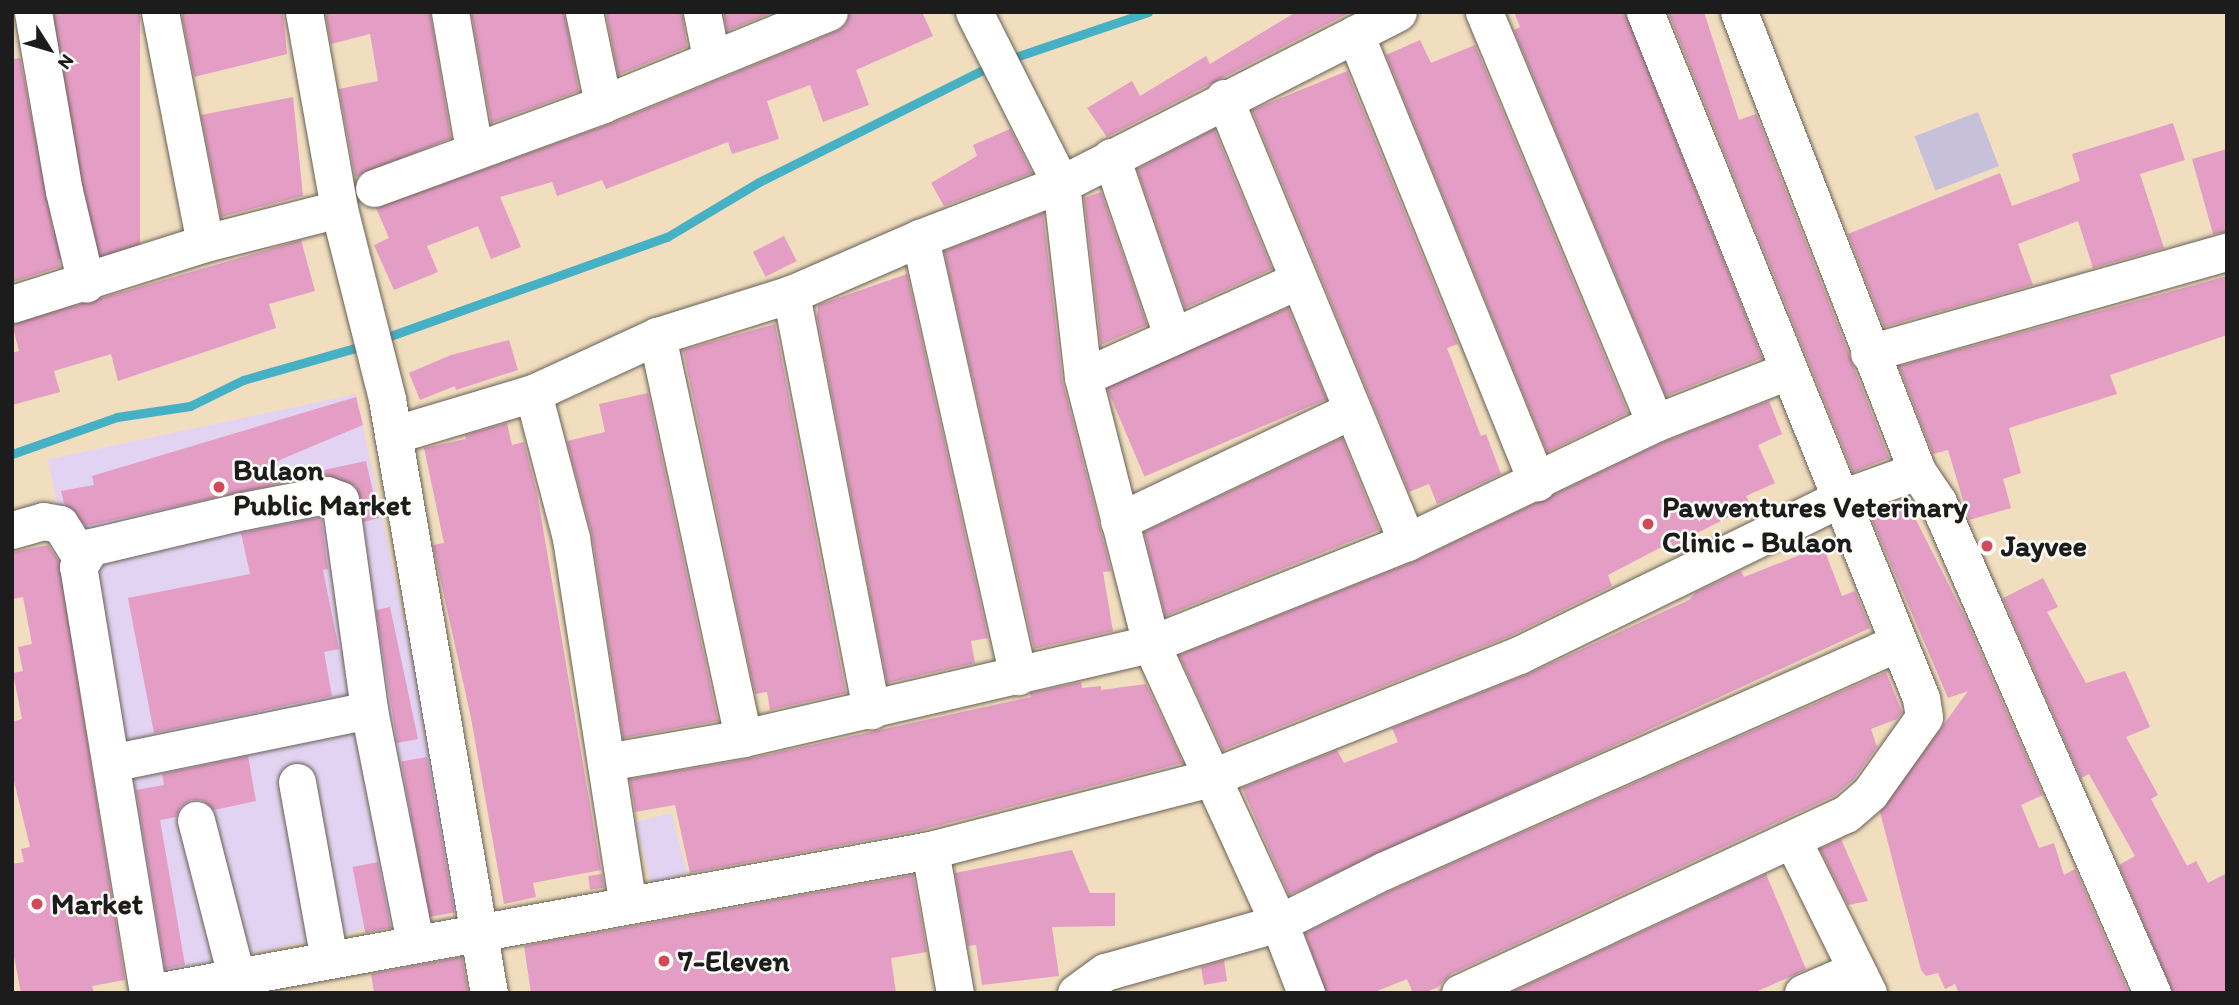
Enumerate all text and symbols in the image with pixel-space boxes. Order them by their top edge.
north arrow [14,14,84,84]
text: N [53,50,79,74]
place label: Bulaon Public Market [233,452,411,522]
marker: Bulaon Public Market [211,479,227,495]
place label: Pawventures Veterinary Clinic - Bulaon [1662,489,1967,560]
marker: Pawventures Veterinary Clinic - Bulaon [1640,516,1656,532]
place label: Jayvee [2001,528,2087,564]
marker: Jayvee [1979,538,1995,554]
place label: Market [51,886,143,922]
marker: Market [29,896,45,912]
place label: 7-Eleven [678,943,789,979]
marker: 7-Eleven [656,953,672,969]

